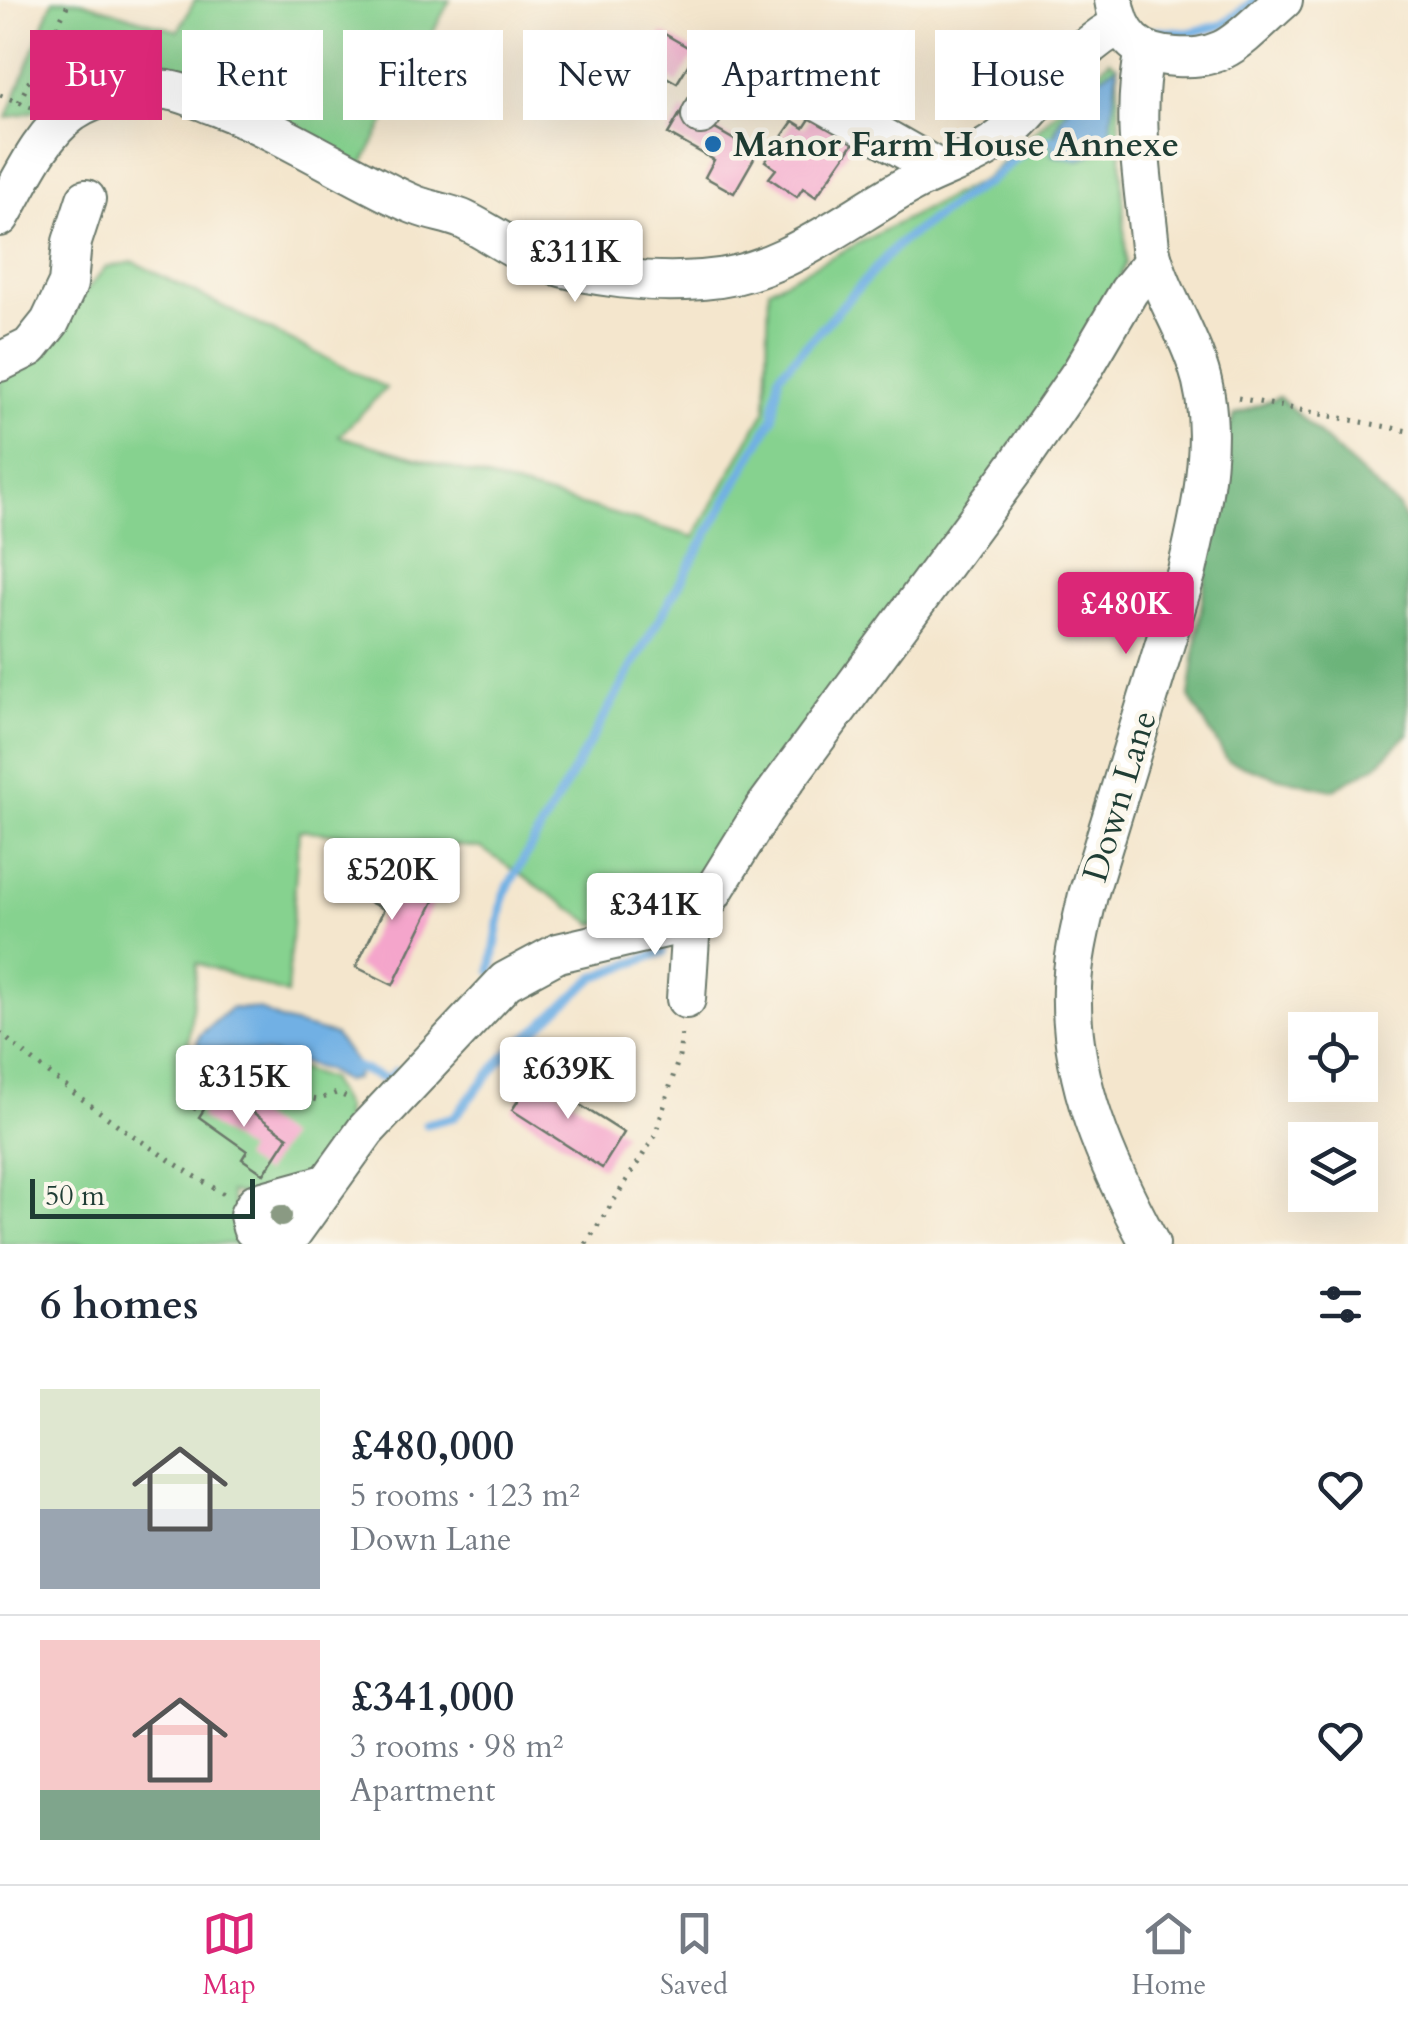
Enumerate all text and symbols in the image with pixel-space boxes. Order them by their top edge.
chip: Buy [30,30,162,120]
chip: Rent [182,30,323,120]
chip: Filters [343,30,503,120]
chip: New [523,30,667,120]
chip: Apartment [687,30,915,120]
chip: House [935,30,1100,120]
place label: Manor Farm House Annexe [733,121,1179,169]
marker: Manor Farm House Annexe [702,133,724,155]
pin: £311K [505,220,645,305]
text: £311K [529,230,621,274]
pin: £480K [1056,572,1196,657]
text: £480K [1080,582,1172,626]
street label: Down Lane [1071,705,1169,888]
pin: £520K [322,838,462,923]
text: £520K [346,848,438,892]
pin: £341K [585,873,725,958]
text: £341K [609,883,701,927]
map controls [1288,1012,1378,1212]
button: locate [1288,1012,1378,1102]
pin: £639K [498,1037,638,1122]
pin: £315K [174,1045,314,1130]
text: £639K [522,1047,614,1091]
text: £315K [198,1055,290,1099]
button: layers [1288,1122,1378,1212]
scale bar [30,1174,255,1218]
text: 50 m [45,1177,105,1215]
text: 6 homes [40,1276,198,1333]
icon: filters [1313,1277,1368,1332]
text: £480,000 [350,1417,514,1474]
icon: home [120,1429,240,1549]
icon: heart [1313,1462,1368,1517]
text: 5 rooms · 123 m² [350,1474,580,1518]
text: Down Lane [350,1518,512,1562]
text: £341,000 [350,1668,514,1725]
icon: home [120,1680,240,1800]
icon: heart [1313,1713,1368,1768]
text: 3 rooms · 98 m² [350,1725,563,1769]
text: Apartment [350,1769,495,1813]
tab: Map [202,1906,257,2004]
tab: Saved [660,1906,728,2004]
tab: Home [1131,1906,1206,2004]

